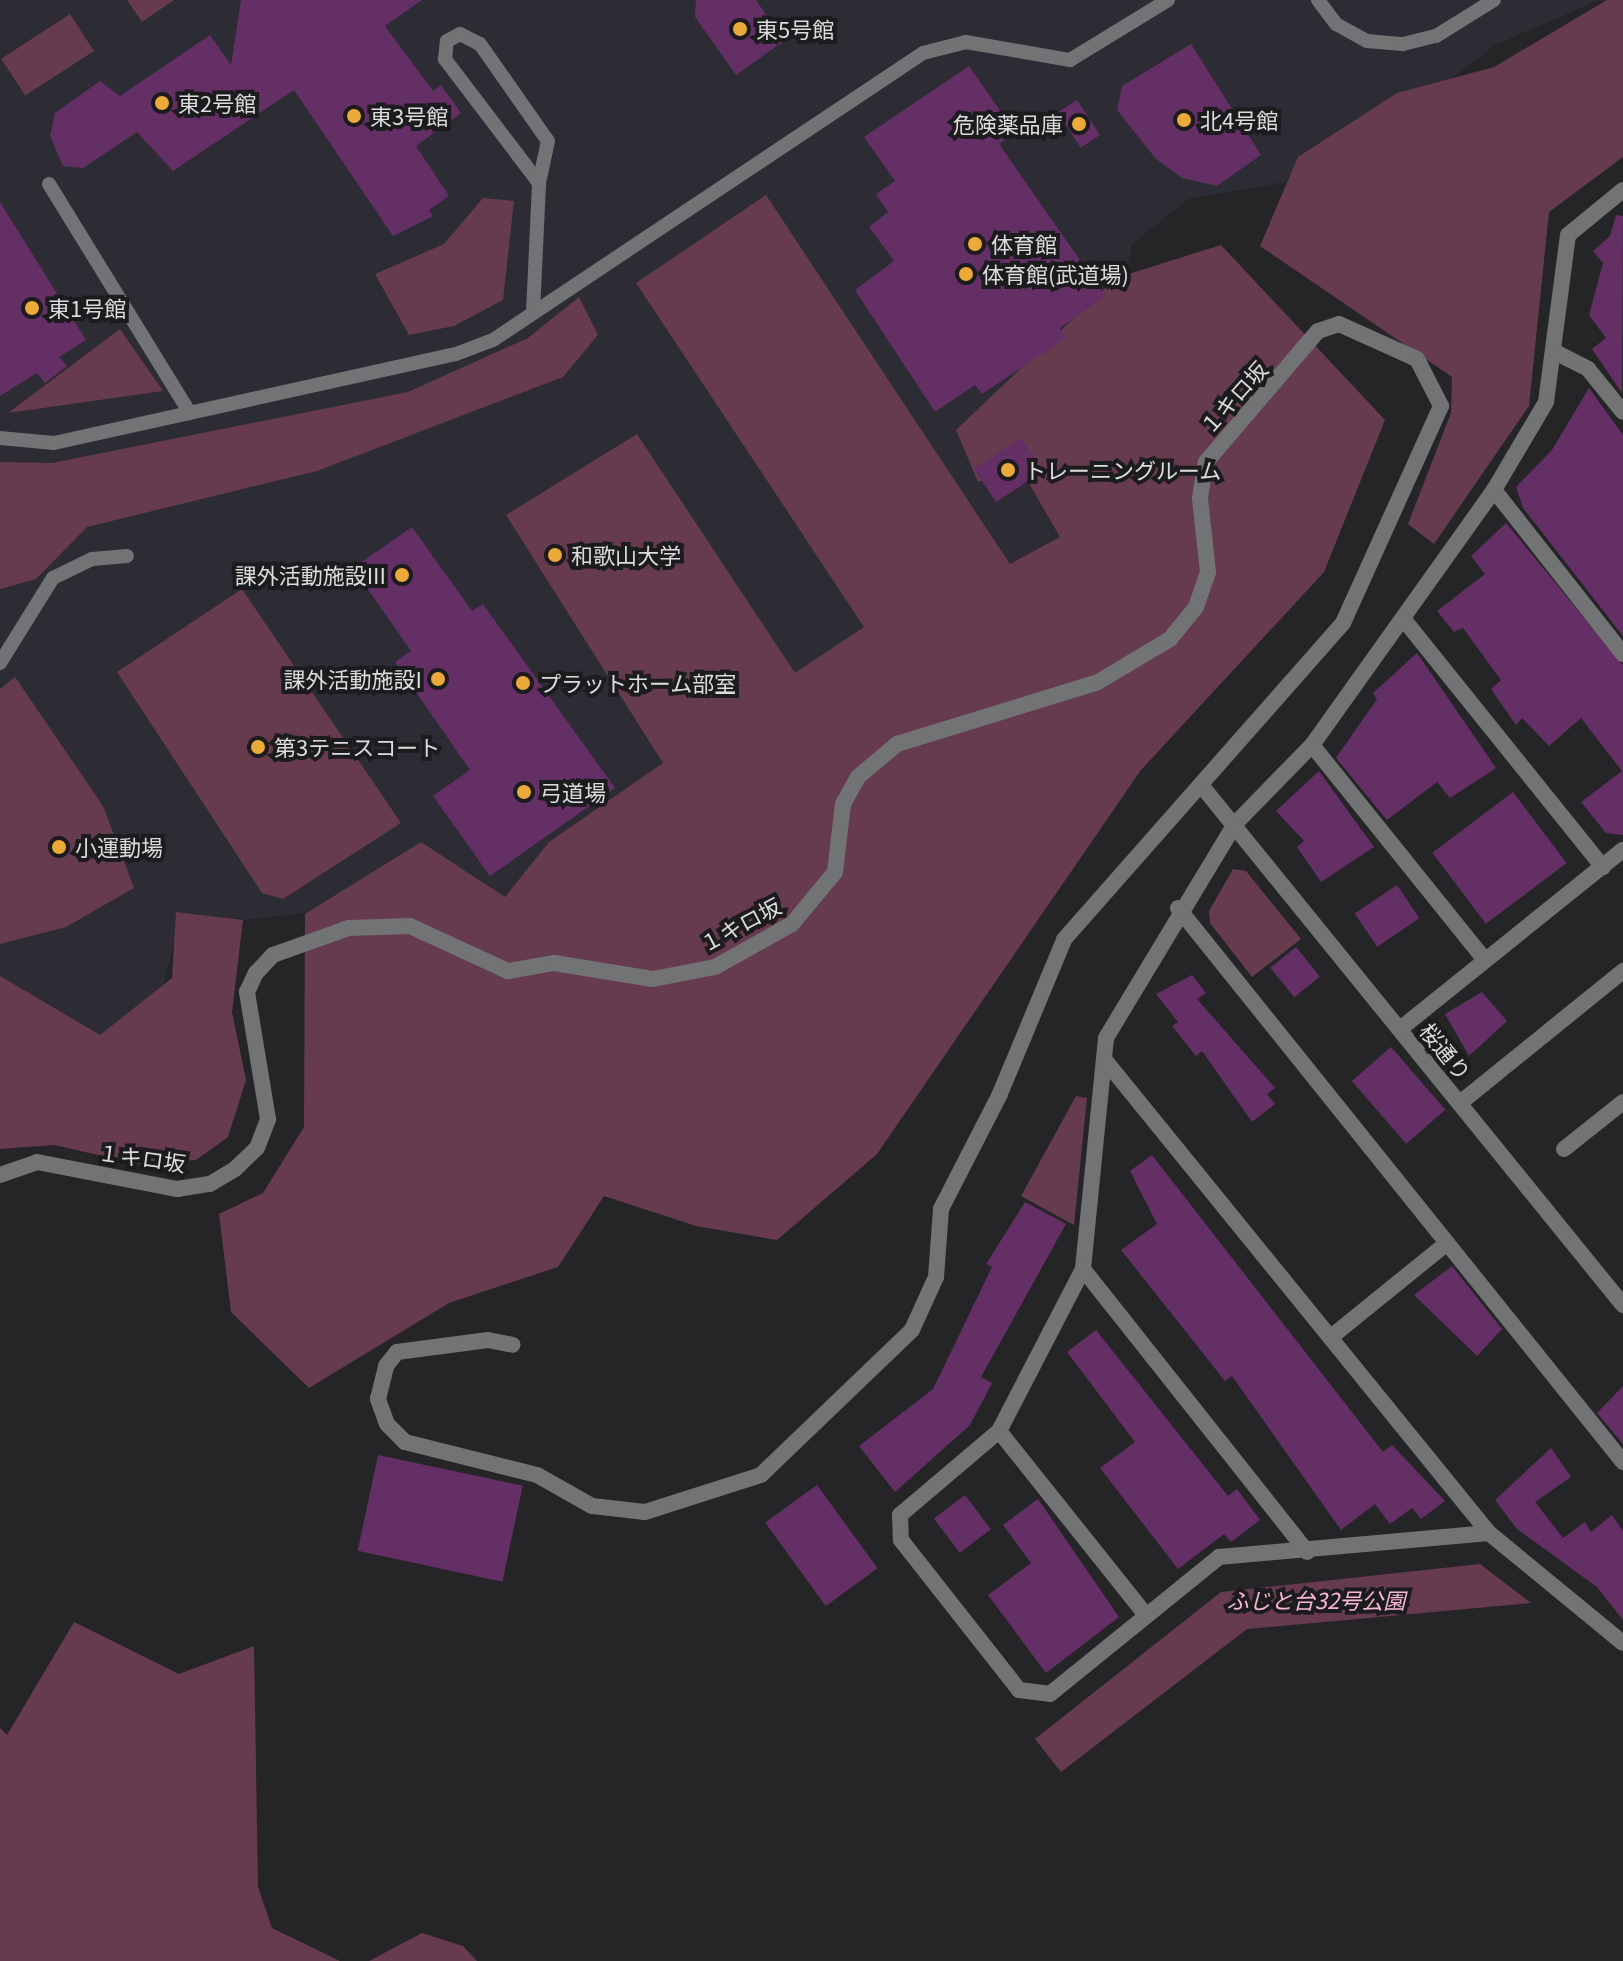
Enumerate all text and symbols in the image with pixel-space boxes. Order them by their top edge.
place label: 東5号館 [756,16,834,42]
marker: 東5号館 [731,20,749,38]
place label: 東2号館 [178,90,256,116]
marker: 東2号館 [153,94,171,112]
place label: 東3号館 [370,103,448,129]
marker: 東3号館 [345,107,363,125]
place label: 北4号館 [1200,107,1278,133]
place label: 危険薬品庫 [953,111,1063,137]
marker: 北4号館 [1175,111,1193,129]
marker: 危険薬品庫 [1070,115,1088,133]
place label: 体育館 [991,231,1057,257]
marker: 体育館 [966,235,984,253]
place label: 体育館(武道場) [982,261,1129,287]
marker: 体育館(武道場) [957,265,975,283]
place label: 東1号館 [48,295,126,321]
marker: 東1号館 [23,299,41,317]
street label: １キロ坂 [1194,355,1272,439]
place label: トレーニングルーム [1024,457,1222,483]
marker: トレーニングルーム [999,461,1017,479]
place label: 和歌山大学 [571,542,681,568]
marker: 和歌山大学 [546,546,564,564]
place label: 課外活動施設III [235,562,386,588]
marker: 課外活動施設III [393,566,411,584]
place label: 課外活動施設I [284,666,422,692]
marker: 課外活動施設I [429,670,447,688]
place label: プラットホーム部室 [539,670,737,696]
marker: プラットホーム部室 [514,674,532,692]
place label: 第3テニスコート [274,734,440,760]
marker: 第3テニスコート [249,738,267,756]
place label: 弓道場 [540,779,606,805]
marker: 弓道場 [515,783,533,801]
place label: 小運動場 [75,834,163,860]
marker: 小運動場 [50,838,68,856]
street label: １キロ坂 [695,892,785,956]
street label: 桜通り [1415,1017,1477,1085]
street label: １キロ坂 [97,1138,187,1176]
park label: ふじと台32号公園 [1227,1587,1405,1613]

